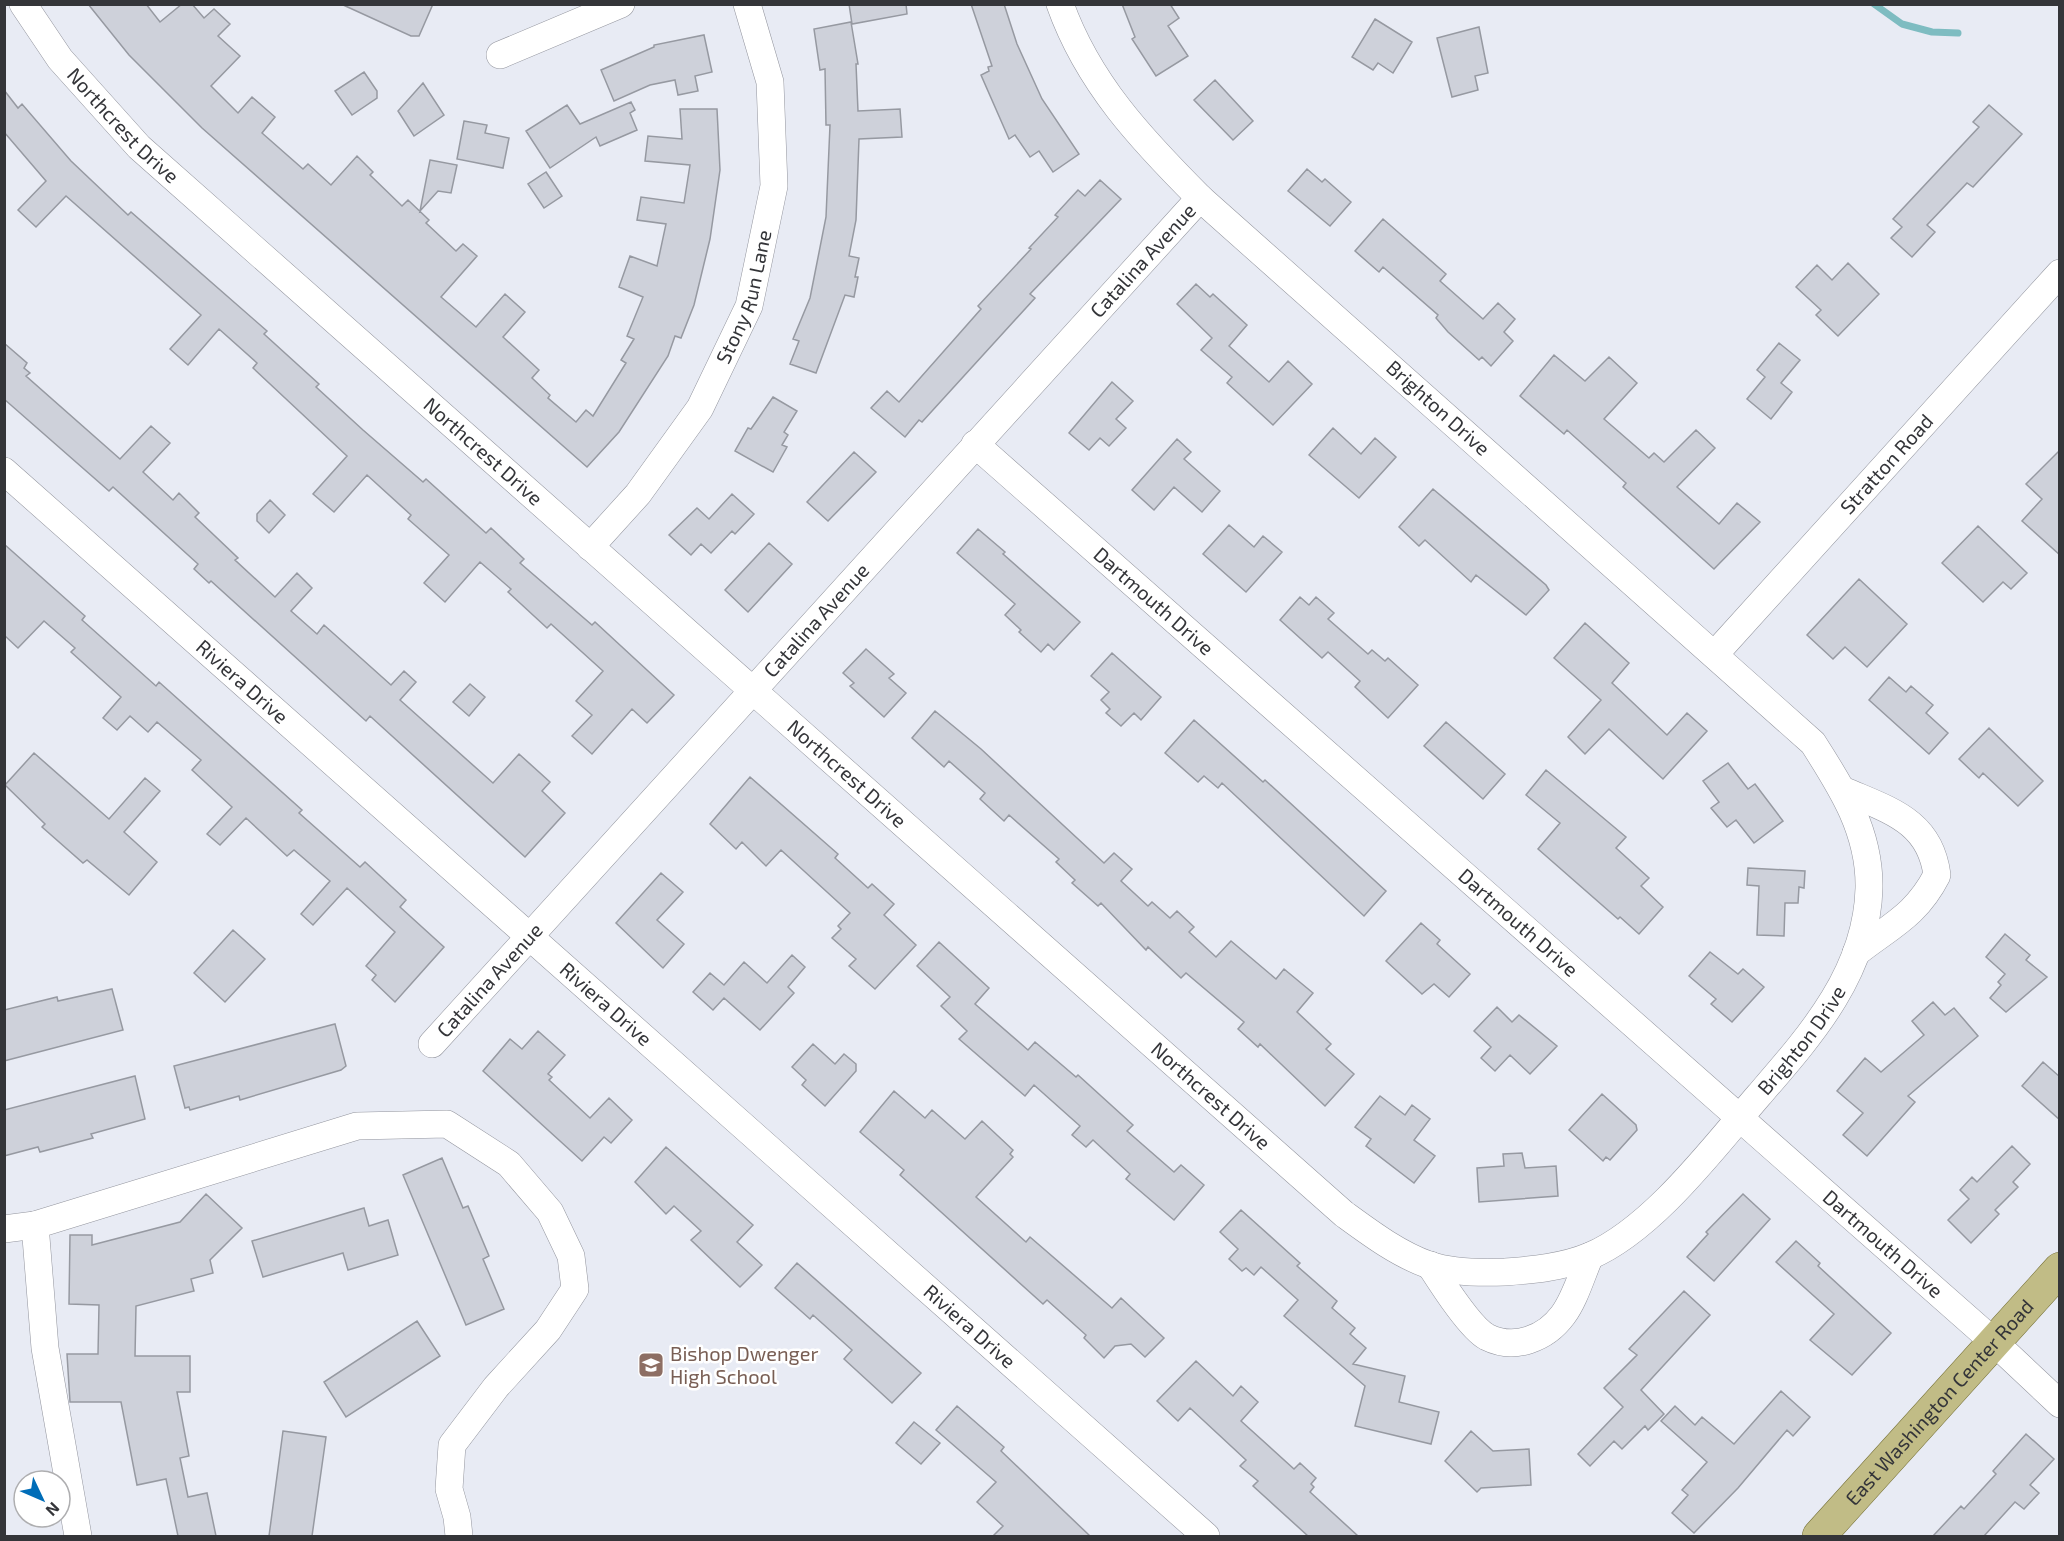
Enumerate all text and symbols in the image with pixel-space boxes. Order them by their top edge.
street label: Northcrest Drive [63,62,184,188]
street label: Catalina Avenue [1085,198,1200,322]
street label: Stony Run Lane [710,228,776,367]
street label: Brighton Drive [1382,355,1495,460]
street label: Northcrest Drive [419,392,548,510]
street label: Stratton Road [1835,409,1937,519]
street label: Dartmouth Drive [1089,542,1219,660]
street label: Catalina Avenue [758,558,874,682]
street label: Riviera Drive [192,634,294,728]
street label: Northcrest Drive [783,714,912,832]
street label: Dartmouth Drive [1454,863,1584,981]
street label: Catalina Avenue [431,918,547,1042]
street label: Riviera Drive [556,956,657,1050]
street label: Brighton Drive [1752,981,1850,1099]
street label: Northcrest Drive [1147,1036,1276,1154]
street label: Dartmouth Drive [1819,1184,1948,1302]
street label: Riviera Drive [919,1279,1021,1373]
street label: East Washington Center Road [1840,1294,2038,1510]
place label: Bishop Dwenger High School [670,1341,818,1388]
school or university icon: Bishop Dwenger High School [636,1350,666,1380]
north arrow [12,1469,72,1529]
text: N [42,1499,64,1521]

